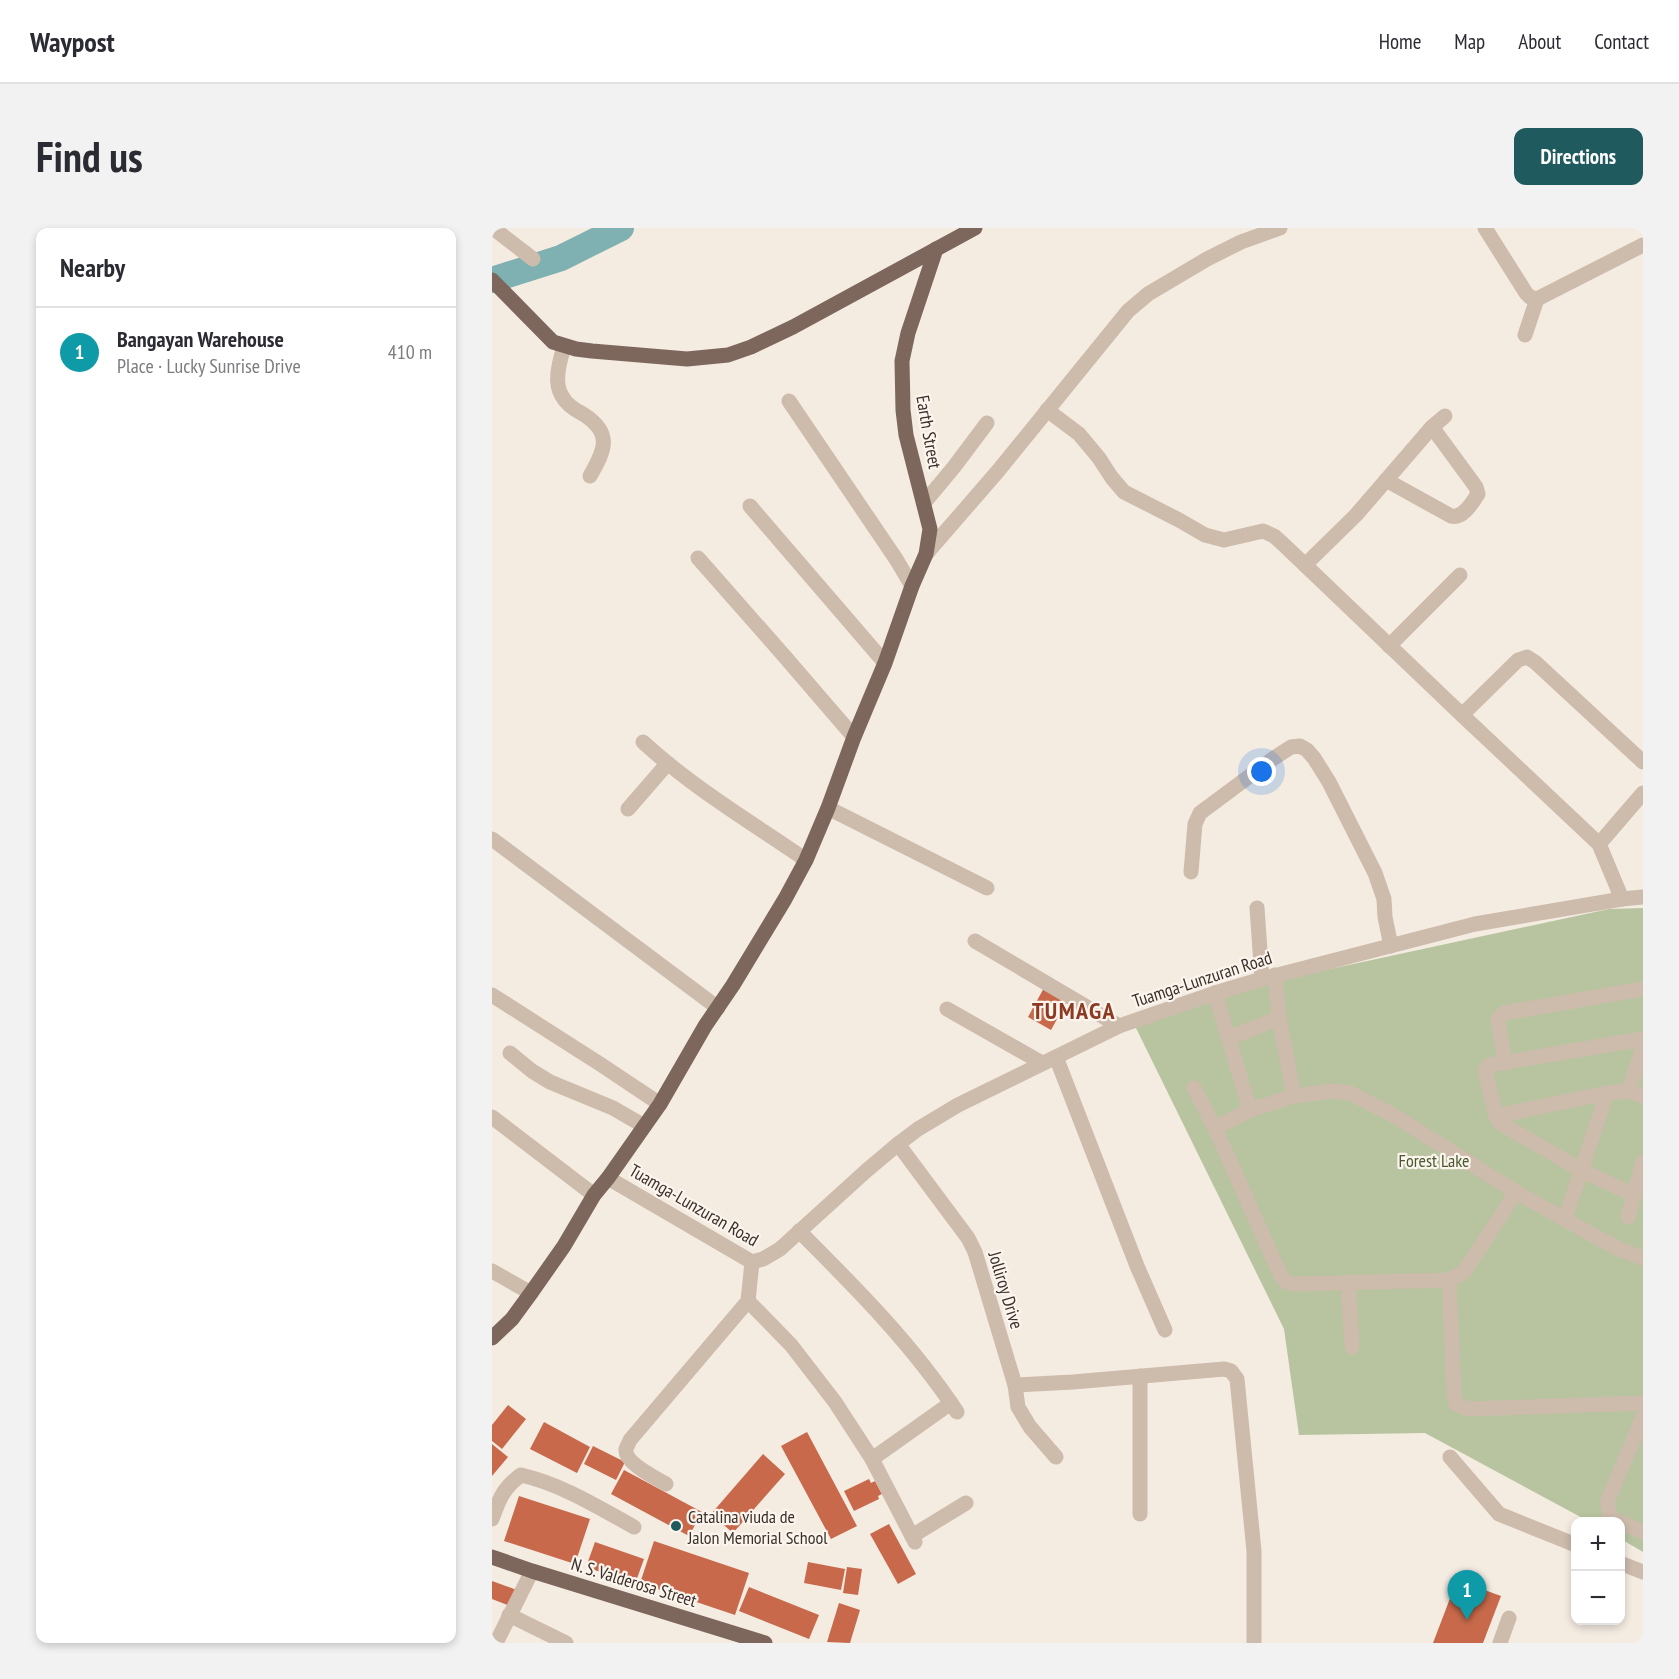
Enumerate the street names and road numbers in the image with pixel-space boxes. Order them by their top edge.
street label: Earth Street [911,393,947,471]
street label: Tuamga-Lunzuran Road [1129,946,1275,1012]
street label: Tuamga-Lunzuran Road [625,1159,763,1251]
street label: Jolliroy Drive [983,1248,1029,1331]
street label: N. S. Valderosa Street [569,1552,700,1612]

